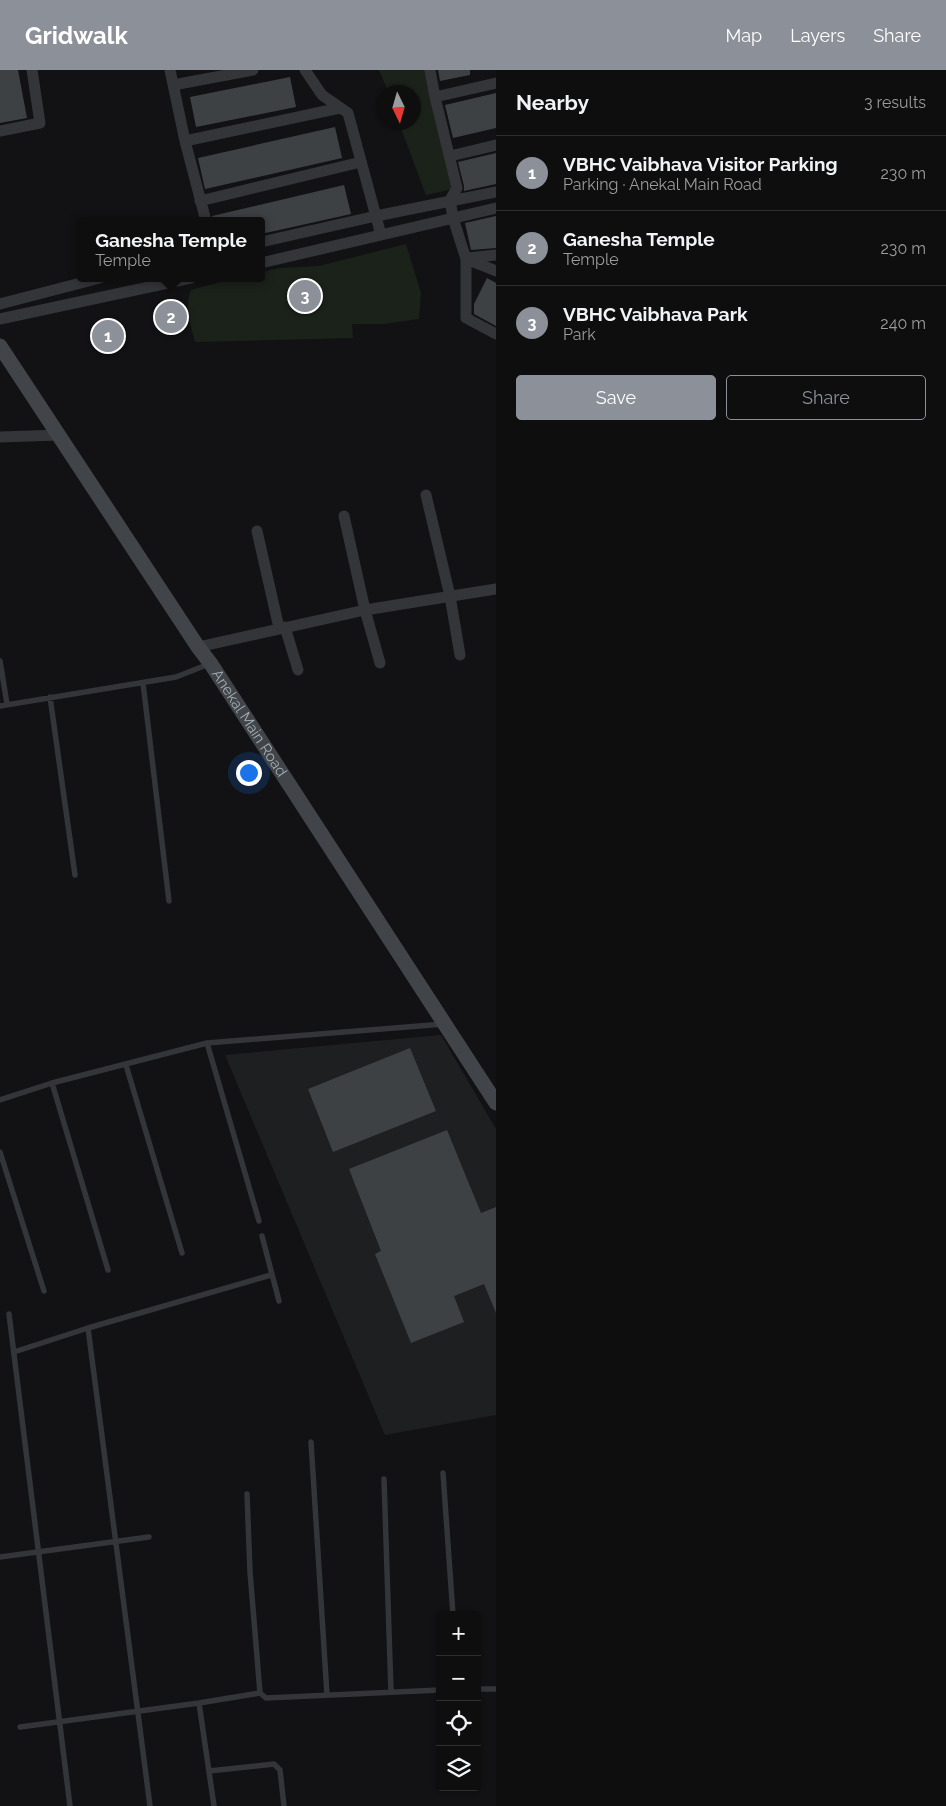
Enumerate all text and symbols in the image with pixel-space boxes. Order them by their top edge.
text: Gridwalk [25,21,128,50]
text: Map [726,25,762,46]
text: Layers [790,25,845,46]
text: Share [873,25,921,46]
north arrow [376,85,421,130]
text: Nearby [516,90,589,115]
text: 3 results [864,93,926,112]
text: VBHC Vaibhava Visitor Parking [563,153,838,175]
text: 1 [528,164,536,183]
text: 230 m [881,164,926,183]
text: Parking · Anekal Main Road [563,175,762,194]
popup [77,217,265,282]
text: Ganesha Temple [563,228,715,250]
text: Ganesha Temple [95,229,247,251]
text: 2 [527,239,537,258]
text: 230 m [881,239,926,258]
text: Temple [563,250,619,269]
text: Temple [95,251,151,270]
pin: 3 [289,277,321,315]
pin: 2 [155,298,187,336]
text: VBHC Vaibhava Park [563,303,748,325]
text: 3 [528,314,536,333]
text: 240 m [880,314,926,333]
pin: 1 [92,317,124,355]
text: Park [563,325,596,344]
button: Save [516,375,716,420]
button: Share [726,375,926,420]
street label: Anekal Main Road [208,666,291,780]
your location [236,760,262,786]
map controls [436,1611,481,1791]
button: + [436,1611,481,1656]
button: − [436,1656,481,1701]
button: locate [436,1701,481,1746]
button: layers [436,1746,481,1791]

